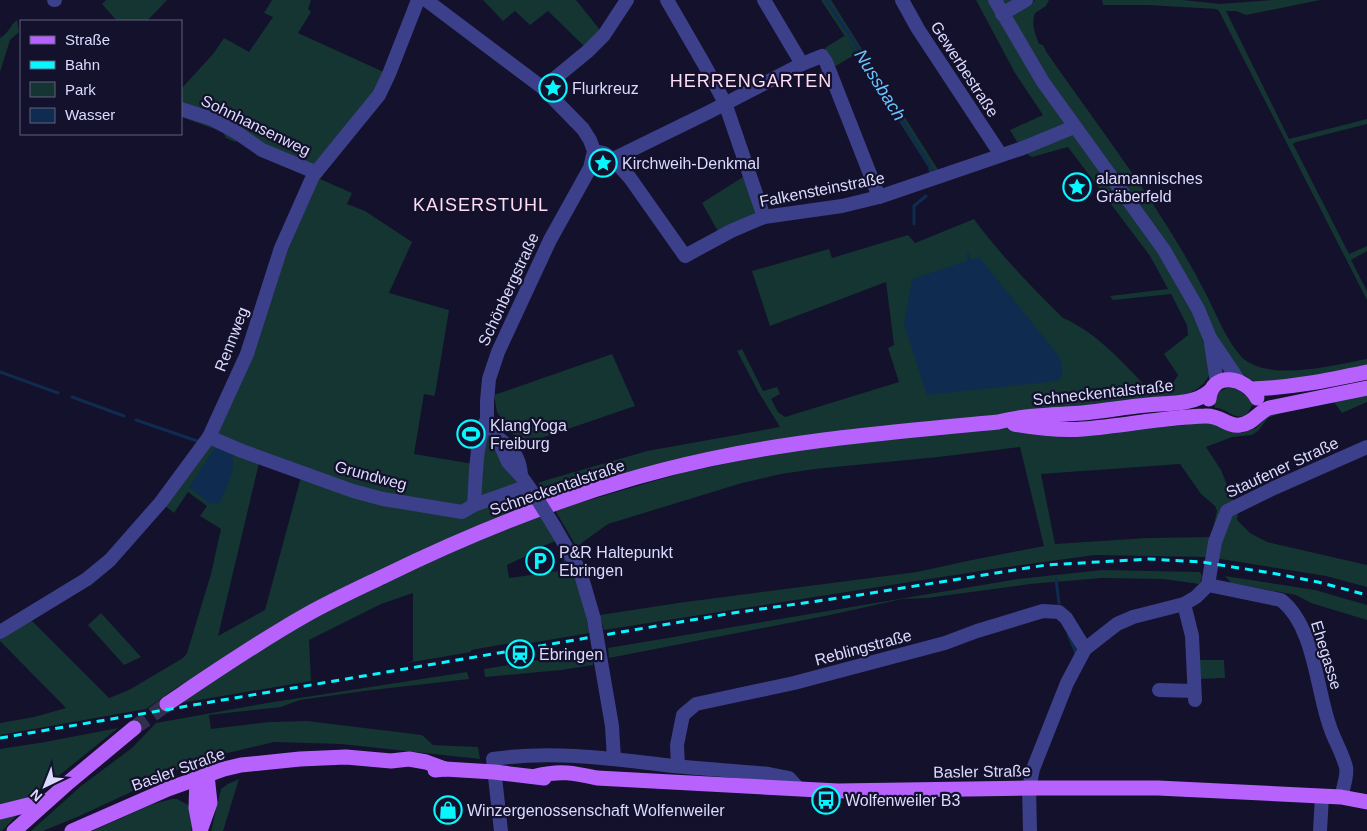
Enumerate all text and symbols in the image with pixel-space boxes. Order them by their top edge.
street label: Gewerbestraße [927,18,1002,120]
legend [20,20,182,135]
text: Straße [65,31,110,48]
water label: Nussbach [850,46,910,124]
text: Bahn [65,56,100,73]
district label: HERRENGARTEN [670,71,832,91]
place icon: Flurkreuz [538,73,568,103]
place label: Flurkreuz [572,80,639,97]
text: Park [65,81,96,98]
street label: Sohnhansenweg [198,92,313,159]
text: Wasser [65,106,115,123]
place icon: Kirchweih-Denkmal [588,148,618,178]
place label: Kirchweih-Denkmal [622,155,760,172]
street label: Falkensteinstraße [758,169,886,210]
place label: alamannisches Gräberfeld [1096,170,1203,205]
place icon: alamannisches Gräberfeld [1062,172,1092,202]
district label: KAISERSTUHL [413,195,549,215]
street label: Schönbergstraße [475,230,542,348]
street label: Rennweg [211,305,252,374]
street label: Schneckentalstraße [1032,377,1174,408]
place label: KlangYoga Freiburg [490,417,567,452]
sports icon: KlangYoga Freiburg [456,419,486,449]
street label: Staufener Straße [1223,434,1341,501]
street label: Schneckentalstraße [488,456,627,519]
street label: Grundweg [333,458,409,493]
place label: P&R Haltepunkt Ebringen [559,544,673,579]
parking icon: P&R Haltepunkt Ebringen [525,546,555,576]
street label: Ehegasse [1308,619,1345,692]
street label: Reblingstraße [813,626,914,669]
station icon: Ebringen [505,639,535,669]
place label: Ebringen [539,646,603,663]
street label: Basler Straße [129,745,227,794]
north arrow [20,761,70,811]
street label: Basler Straße [933,762,1031,781]
bus stop icon: Wolfenweiler B3 [811,785,841,815]
text: N [27,786,45,805]
place label: Wolfenweiler B3 [845,792,960,809]
shop icon: Winzergenossenschaft Wolfenweiler [433,795,463,825]
place label: Winzergenossenschaft Wolfenweiler [467,802,725,819]

